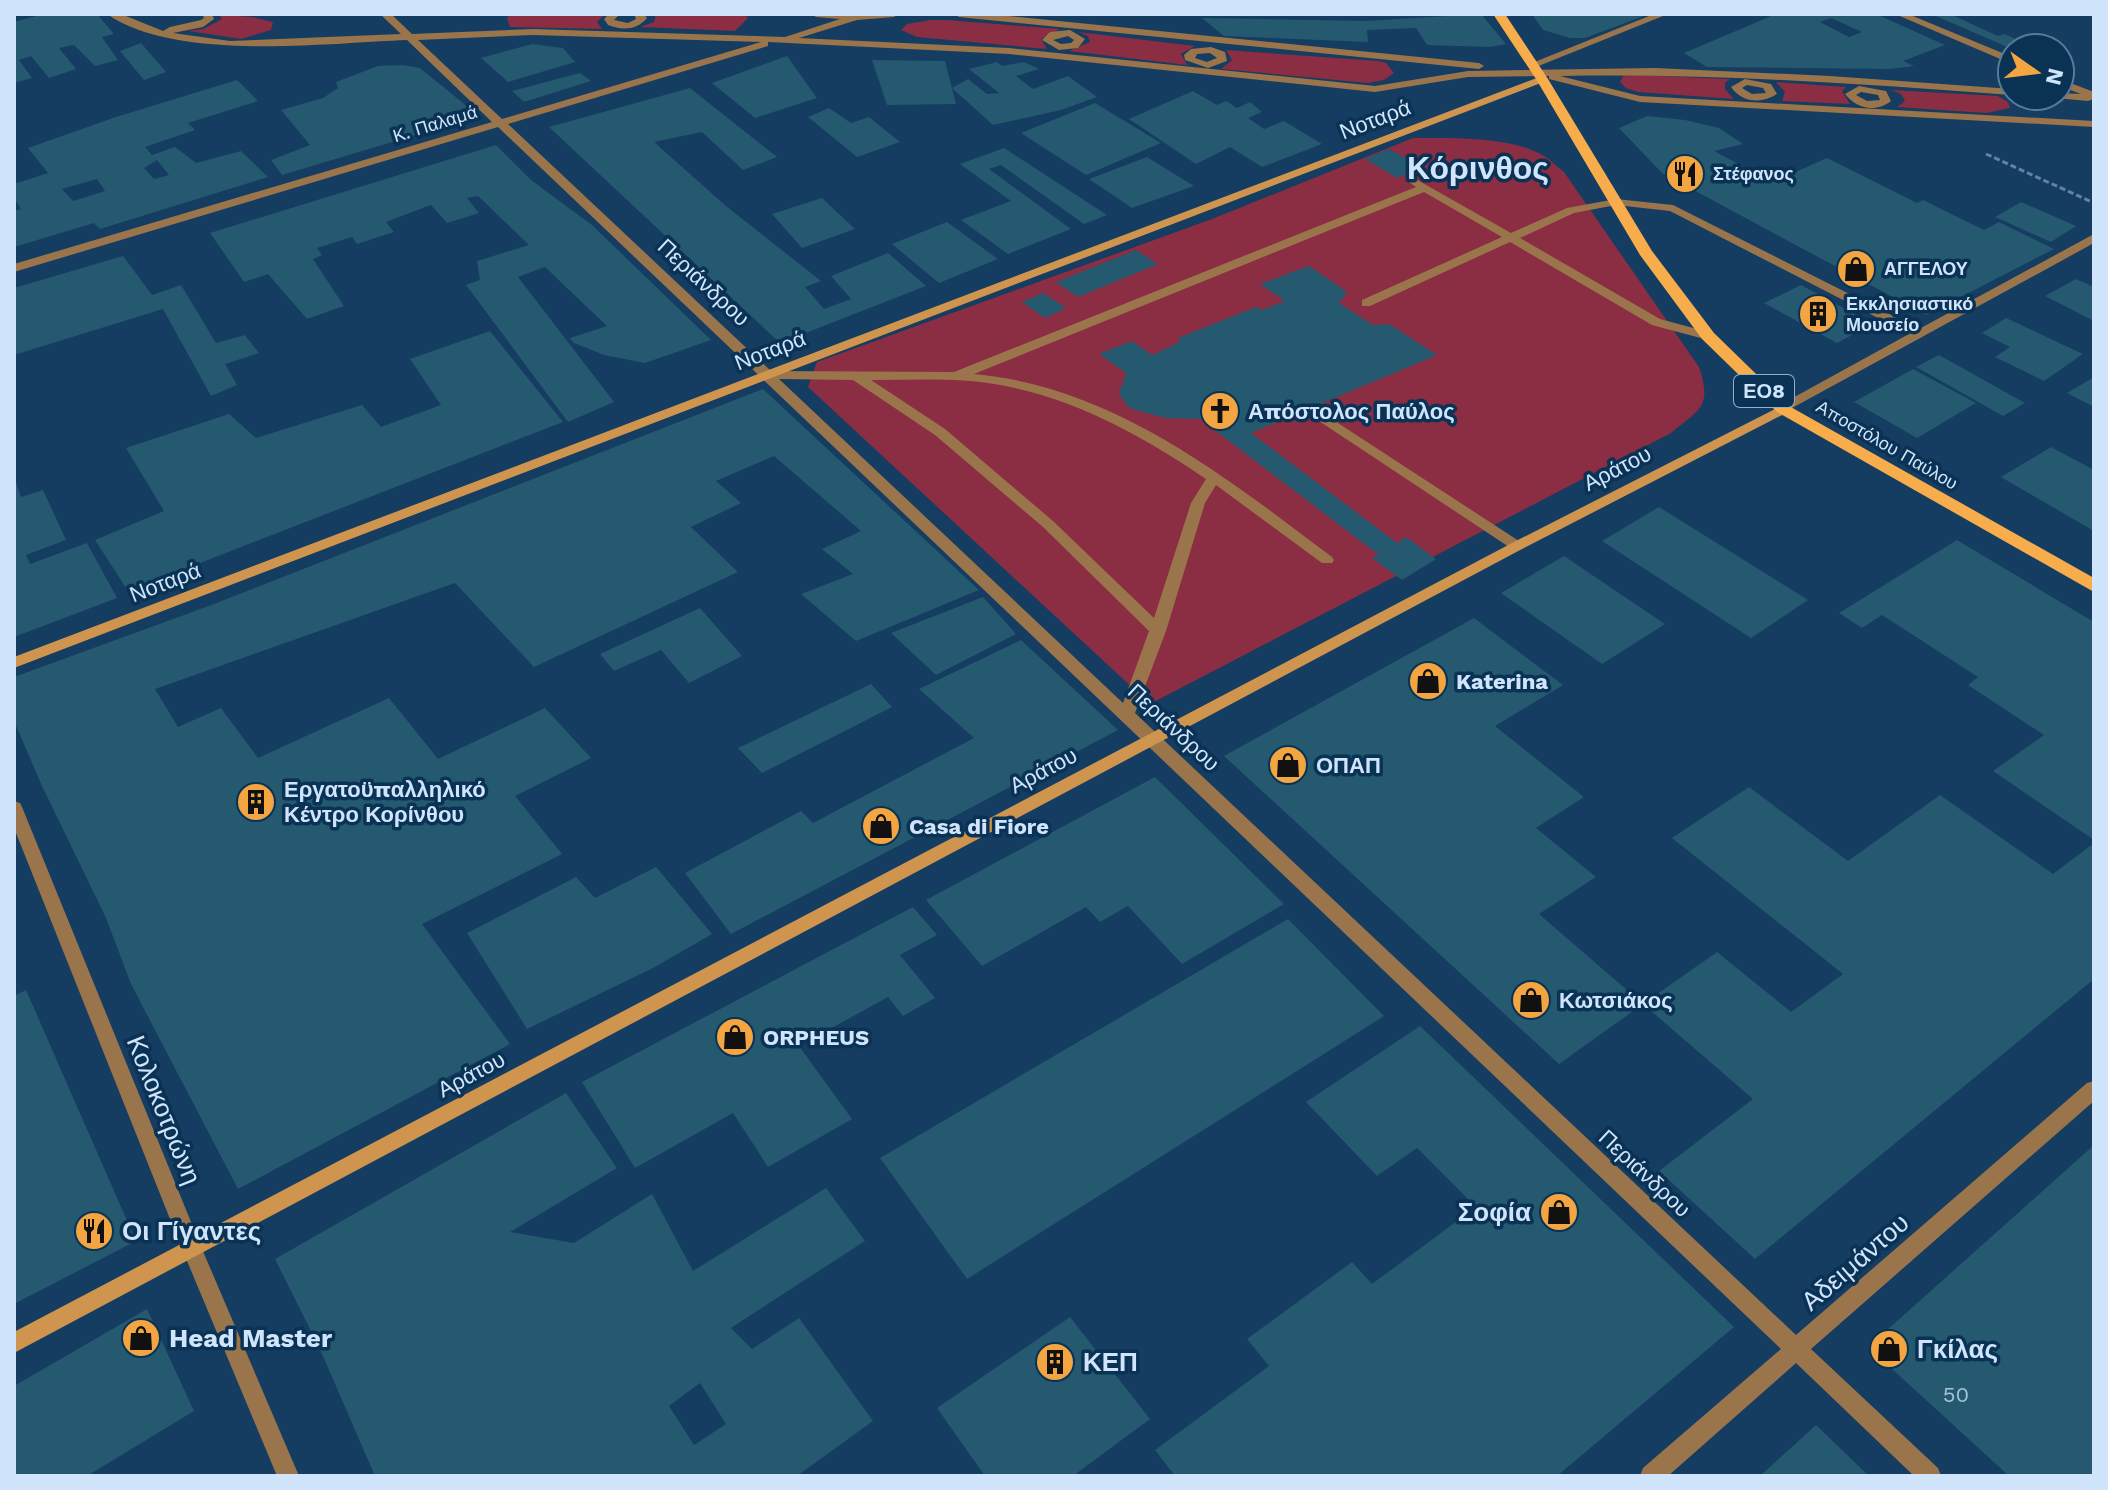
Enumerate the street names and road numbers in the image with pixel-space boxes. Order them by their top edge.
street label: Νοταρά [1336,94,1415,144]
street label: Κ. Παλαμά [390,101,480,146]
street label: Περιάνδρου [653,234,755,331]
street label: Νοταρά [731,325,810,375]
road number: ΕΟ8 [1734,375,1794,407]
street label: Αποστόλου Παύλου [1813,396,1962,494]
street label: Αράτου [1579,441,1655,496]
street label: Νοταρά [126,557,205,607]
street label: Περιάνδρου [1123,679,1225,776]
street label: Αράτου [1005,742,1081,799]
street label: Κολοκοτρώνη [121,1031,207,1189]
street label: Αράτου [433,1046,509,1103]
street label: Περιάνδρου [1594,1125,1696,1222]
street label: Αδειμάντου [1795,1207,1915,1317]

